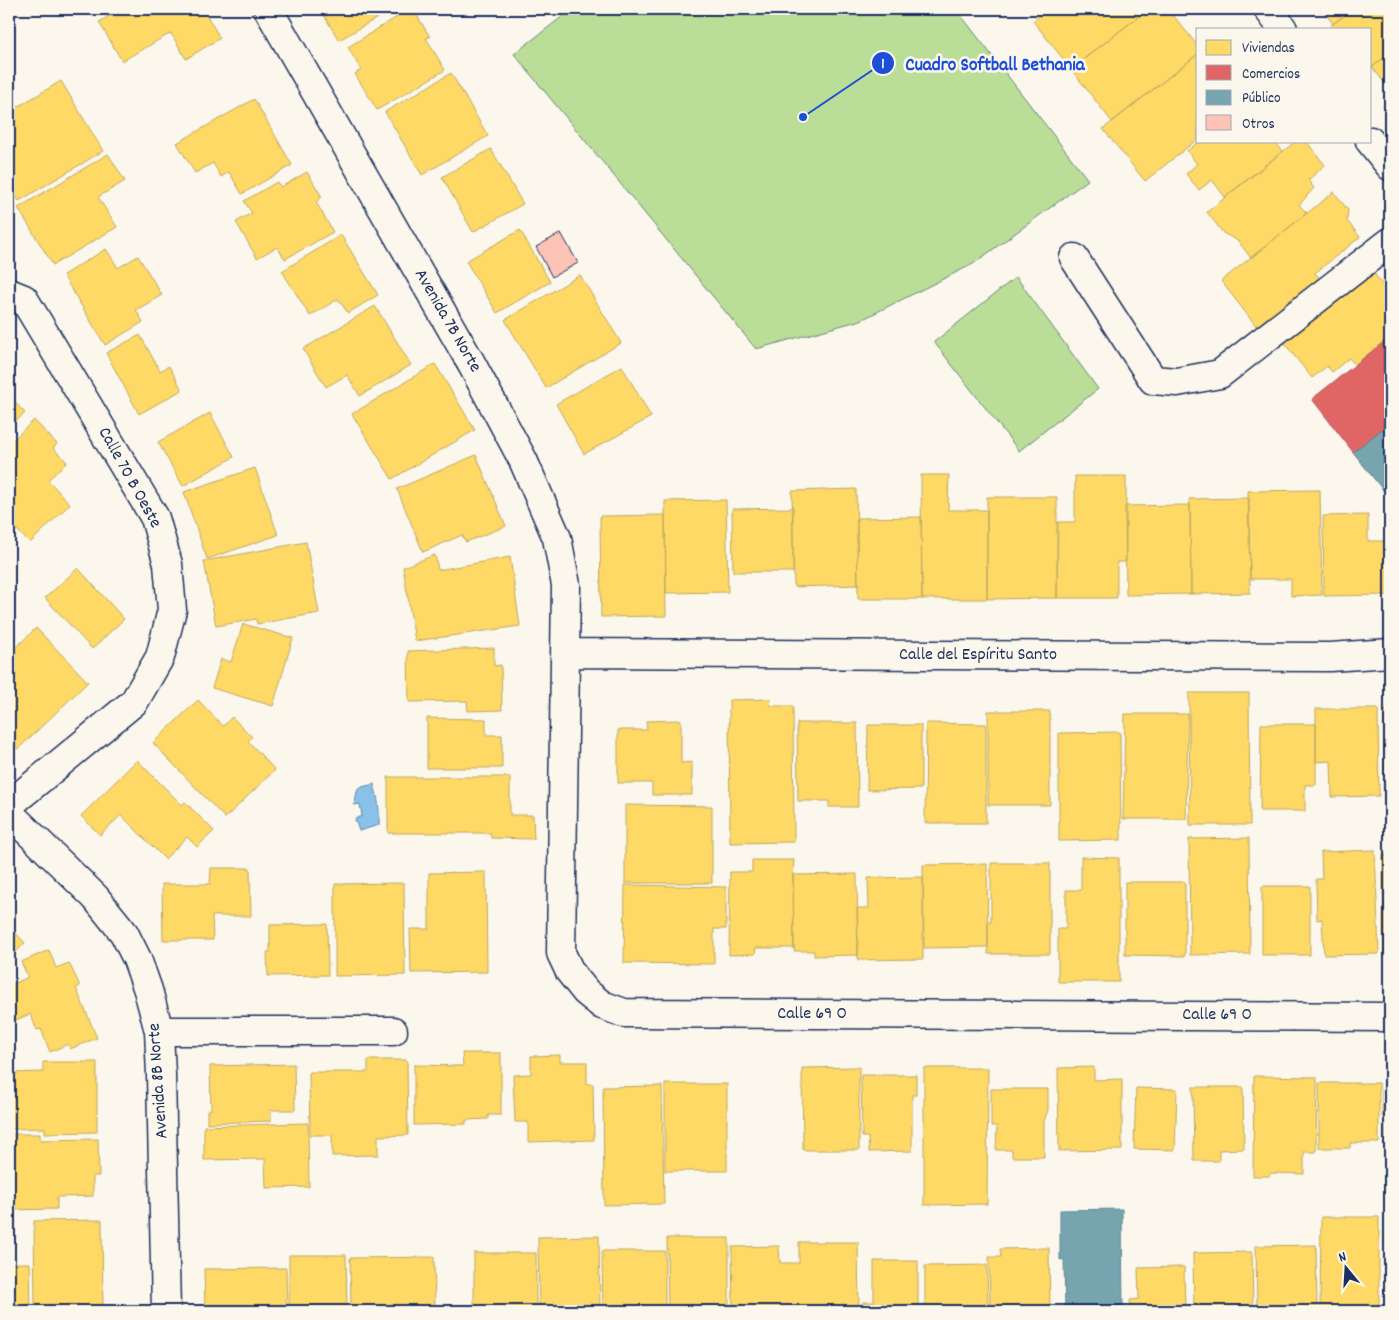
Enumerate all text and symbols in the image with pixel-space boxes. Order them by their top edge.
legend [1196,28,1372,142]
text: Viviendas [1242,38,1295,60]
callout: Cuadro Softball Bethania [871,46,1095,80]
text: Cuadro Softball Bethania [905,53,1086,80]
text: 1 [881,54,885,76]
text: Comercios [1242,64,1300,86]
text: Público [1242,88,1281,110]
text: Otros [1242,114,1275,136]
street label: Avenida 7B Norte [407,265,487,377]
street label: Calle 70 B Oeste [91,423,167,533]
street label: Calle del Espíritu Santo [899,643,1057,668]
street label: Calle 69 O [777,1002,847,1027]
street label: Calle 69 O [1182,1003,1252,1028]
street label: Avenida 8B Norte [142,1022,176,1140]
north arrow [1322,1242,1372,1292]
text: N [1336,1247,1349,1268]

